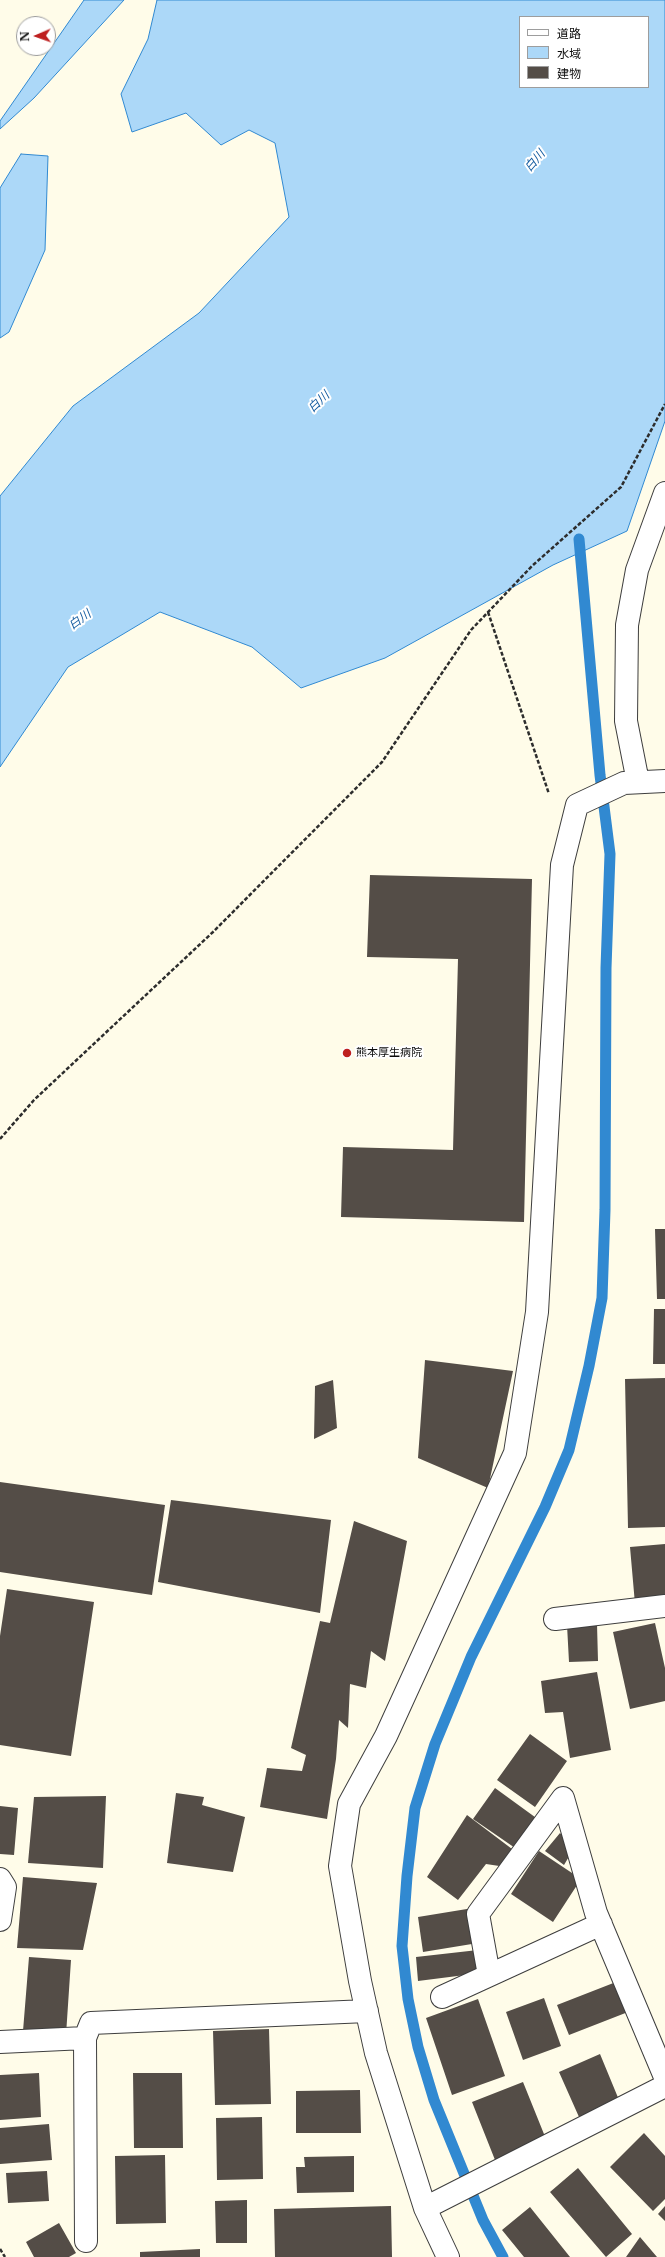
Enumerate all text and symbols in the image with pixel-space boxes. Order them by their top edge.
north arrow [16,16,56,56]
legend [519,16,649,88]
text: 道路 [557,26,581,41]
text: N [18,31,32,42]
text: 水域 [557,46,581,61]
text: 建物 [557,66,581,81]
water label: 白川 [522,147,548,175]
water label: 白川 [305,389,333,415]
water label: 白川 [66,607,94,633]
place label: 熊本厚生病院 [356,1046,422,1060]
marker: 熊本厚生病院 [341,1047,353,1059]

